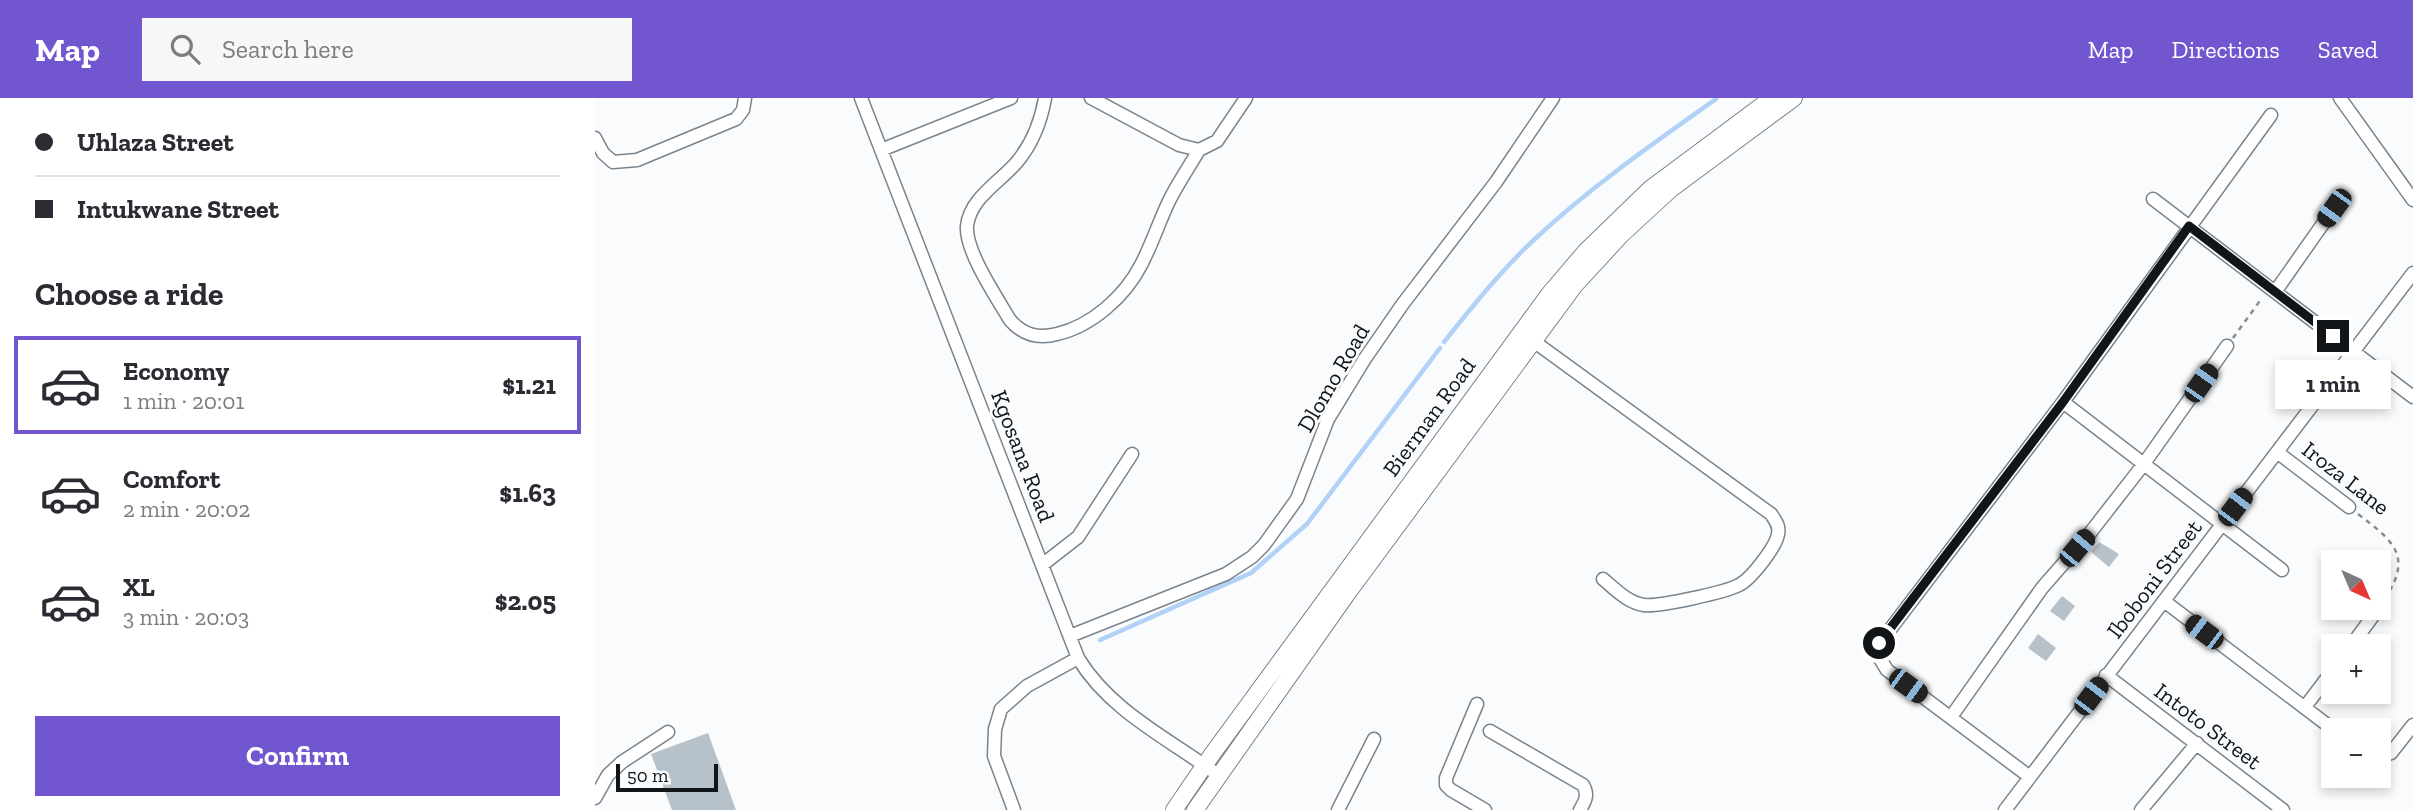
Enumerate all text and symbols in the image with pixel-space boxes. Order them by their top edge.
search box [142,18,632,81]
text: Map [35,30,100,69]
icon: search [166,30,204,68]
text: Search here [222,33,354,65]
text: Map [2088,35,2134,64]
text: Directions [2172,35,2280,64]
text: Saved [2318,35,2378,64]
text: Uhlaza Street [77,126,234,158]
car [2314,185,2355,231]
text: Intukwane Street [77,193,279,225]
text: Choose a ride [35,275,223,313]
street label: Dlomo Road [1291,319,1375,437]
route end [2317,320,2349,352]
street label: Bierman Road [1377,352,1482,482]
icon: car [39,354,102,417]
text: Economy [123,355,229,387]
car [2181,360,2222,406]
callout: 1 min [2275,360,2391,410]
text: $1.21 [502,369,556,401]
text: 1 min [2306,370,2360,398]
street label: Kgosana Road [985,386,1061,526]
text: 1 min · 20:01 [123,387,244,415]
street label: Iroza Lane [2297,435,2395,521]
icon: car [39,462,102,525]
text: Comfort [123,463,220,495]
text: $1.63 [499,477,556,509]
car [2214,484,2257,530]
text: 2 min · 20:02 [123,495,250,523]
street label: Iboboni Street [2100,514,2208,644]
car [2056,525,2099,571]
north arrow [2321,550,2391,620]
map controls [2321,550,2391,788]
icon: car [39,570,102,633]
text: XL [123,571,155,603]
text: $2.05 [495,585,556,617]
text: 3 min · 20:03 [123,603,249,631]
car [2181,611,2228,653]
route start [1863,627,1895,659]
button: + [2321,634,2391,704]
car [1885,665,1932,707]
car [2070,673,2113,719]
street label: Intoto Street [2149,677,2268,776]
button: Confirm [35,716,560,796]
button: − [2321,718,2391,788]
scale bar [616,761,717,793]
text: 50 m [627,764,668,787]

